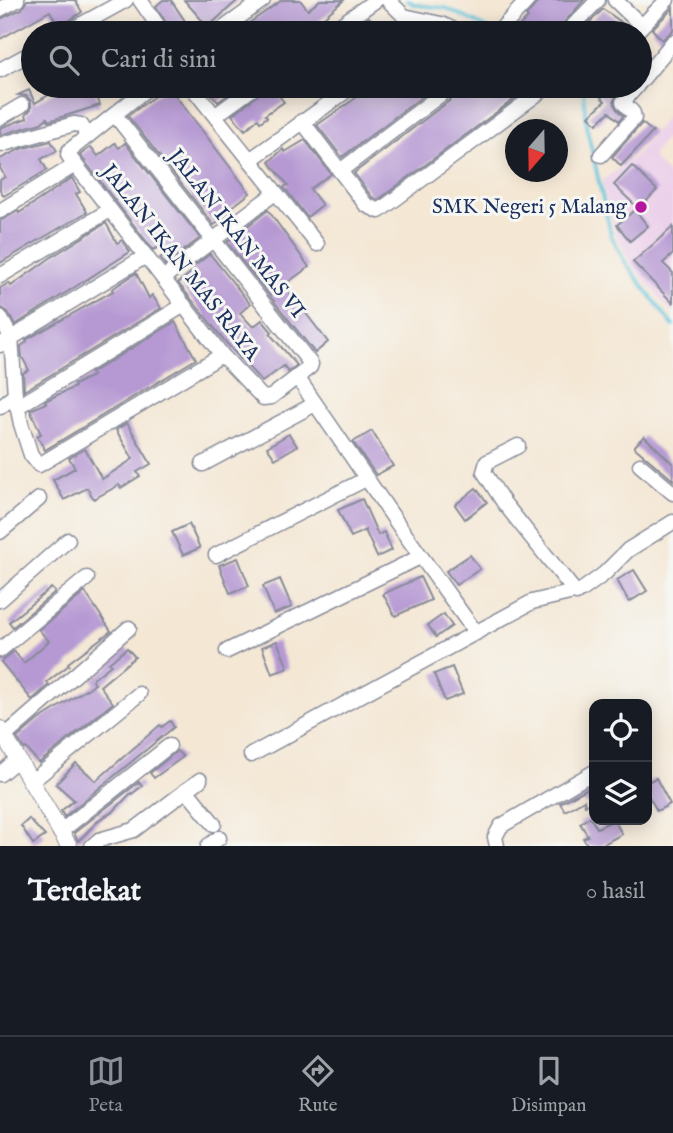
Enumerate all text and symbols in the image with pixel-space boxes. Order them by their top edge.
search box [21,21,652,98]
icon: search [45,41,83,79]
text: Cari di sini [101,43,216,76]
north arrow [505,119,568,182]
street label: JALAN IKAN MAS VI [160,142,310,324]
street label: JALAN IKAN MAS RAYA [94,158,266,367]
place label: SMK Negeri 5 Malang [432,194,628,221]
marker: SMK Negeri 5 Malang [633,199,649,215]
map controls [589,699,652,825]
button: locate [589,699,652,762]
button: layers [589,762,652,825]
text: Terdekat [28,873,141,911]
text: 0 hasil [586,877,645,906]
tab: Peta [87,1052,125,1118]
tab: Rute [298,1052,338,1118]
tab: Disimpan [511,1052,586,1118]

